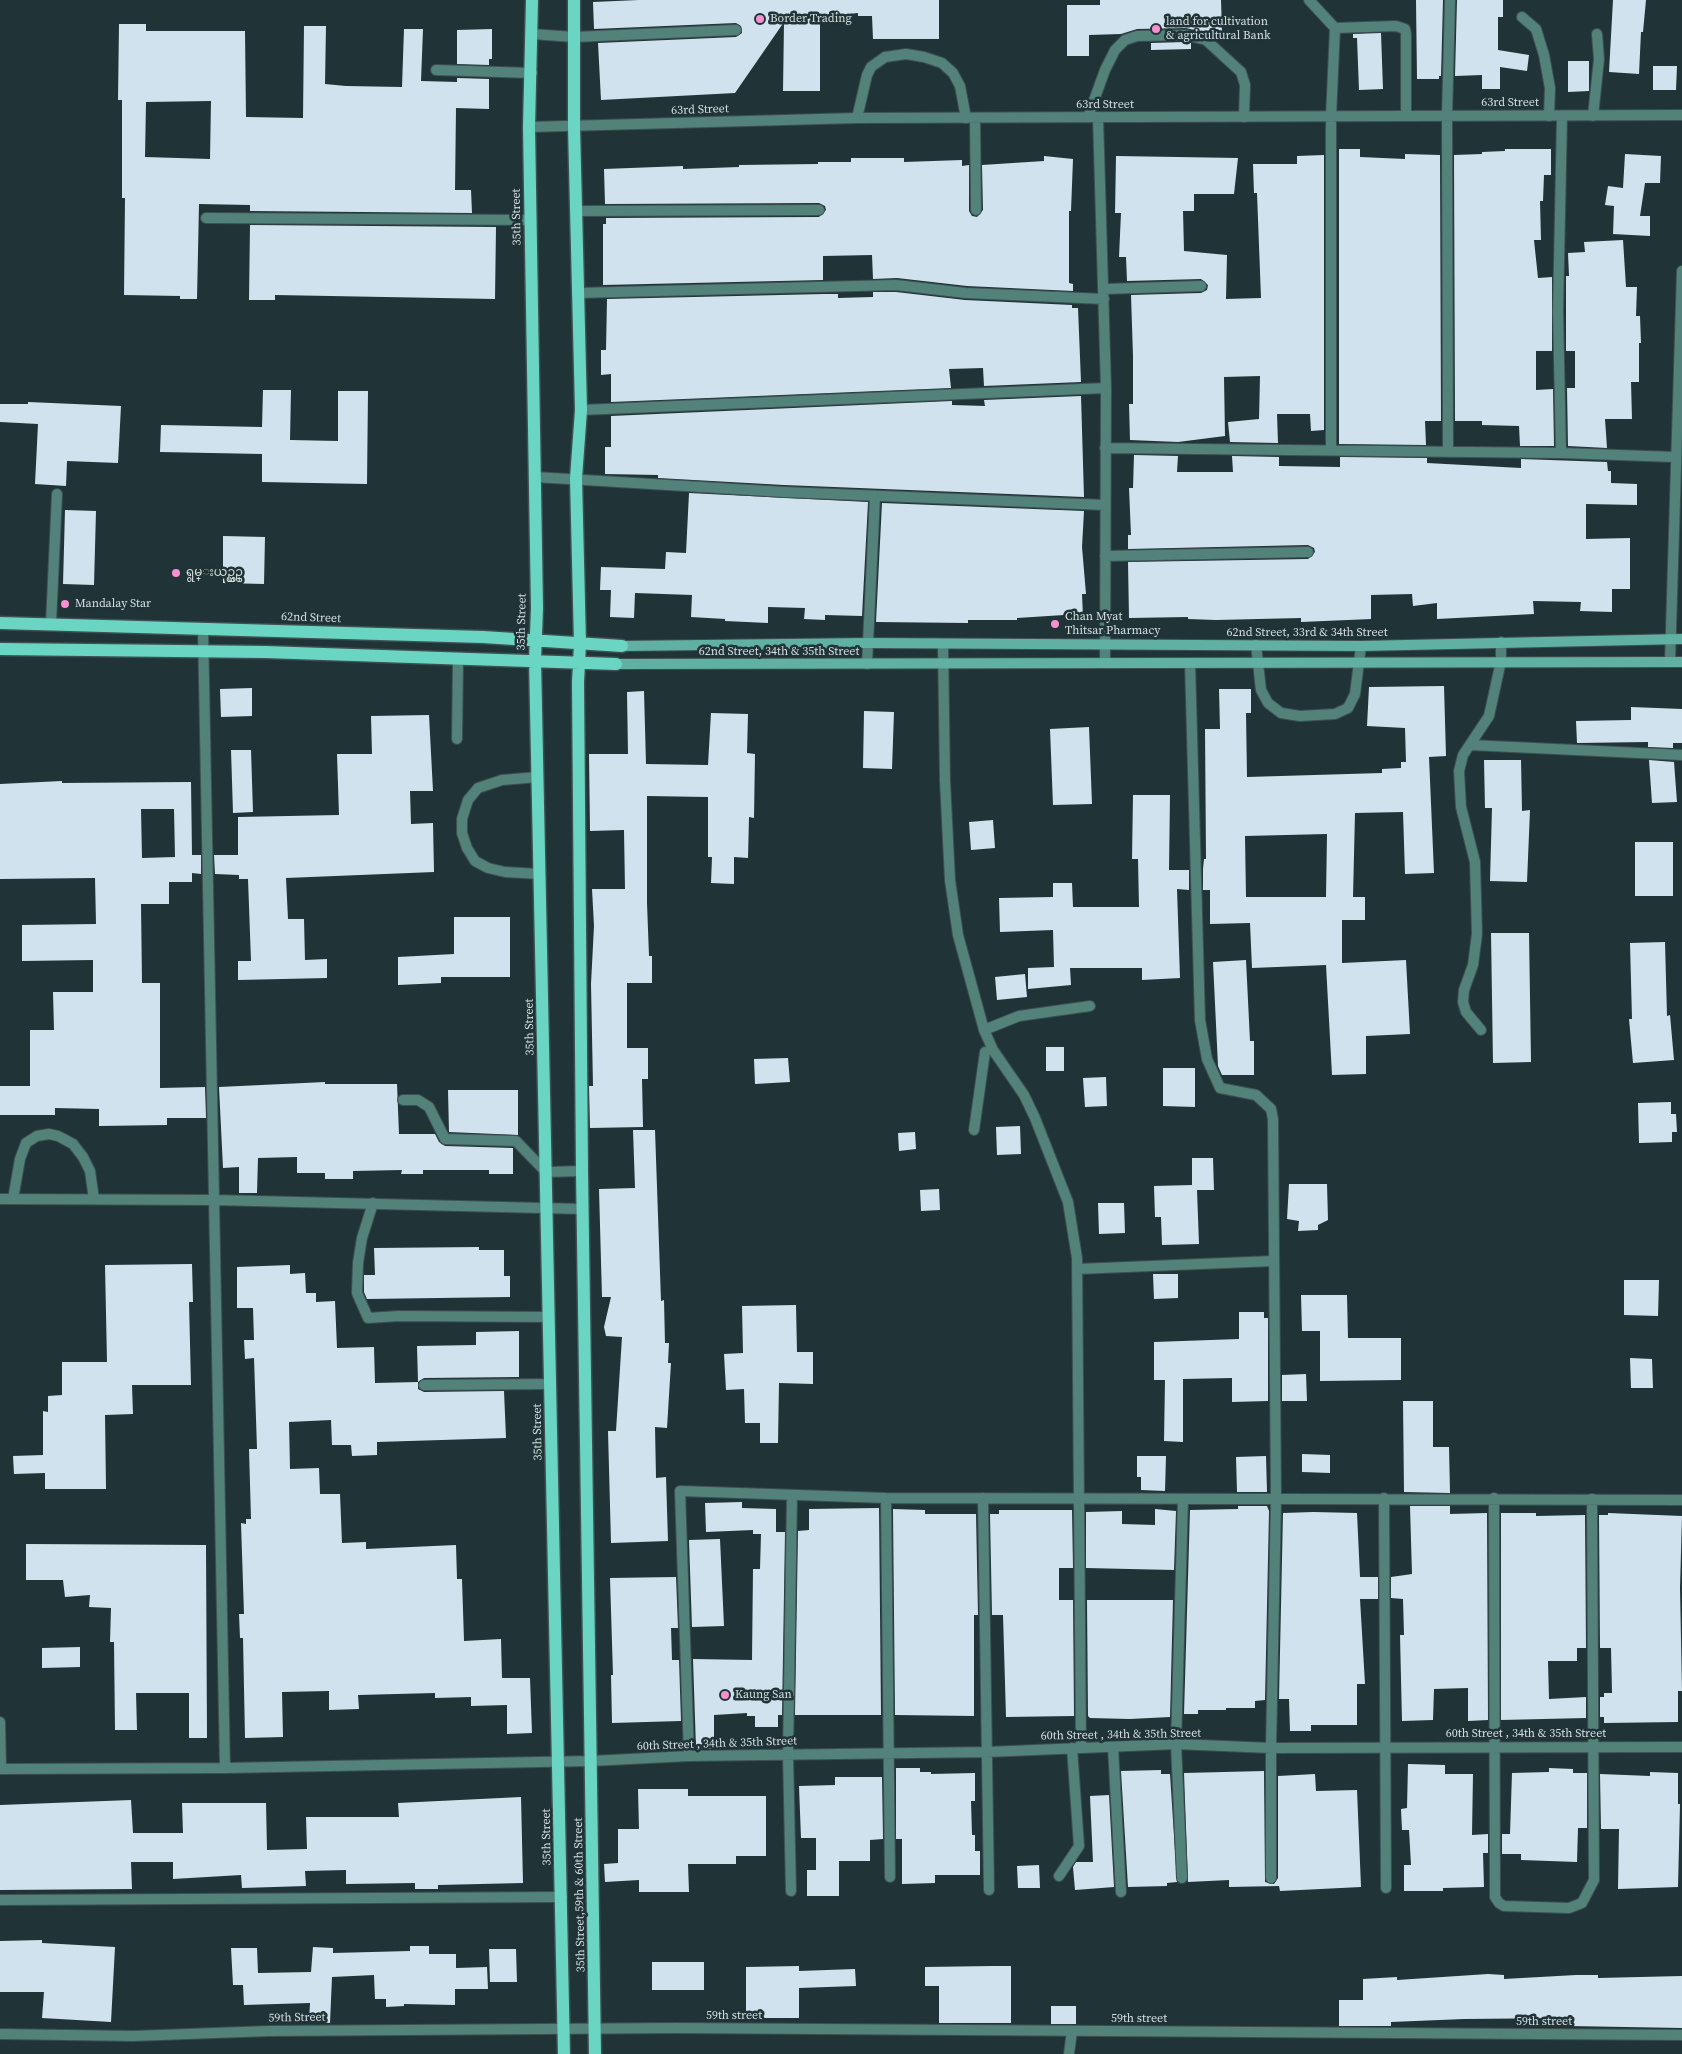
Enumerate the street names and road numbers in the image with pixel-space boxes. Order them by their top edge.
street label: 63rd Street [1481,96,1539,110]
street label: 63rd Street [1076,98,1134,112]
street label: 63rd Street [671,102,729,118]
street label: 35th Street [509,188,525,246]
street label: 35th Street [514,593,530,651]
street label: 62nd Street [281,610,341,626]
street label: 62nd Street, 33rd & 34th Street [1226,626,1388,640]
street label: 62nd Street, 34th & 35th Street [699,645,859,659]
street label: 35th Street [522,998,538,1056]
street label: 35th Street [530,1403,546,1461]
street label: 60th Street , 34th & 35th Street [1041,1726,1201,1744]
street label: 60th Street , 34th & 35th Street [1446,1727,1606,1741]
street label: 60th Street , 34th & 35th Street [637,1734,797,1754]
street label: 35th Street [539,1808,555,1866]
street label: 35th Street,59th & 60th Street [571,1817,589,1973]
street label: 59th street [706,2009,762,2023]
street label: 59th Street [268,2010,326,2026]
street label: 59th street [1111,2012,1167,2026]
street label: 59th street [1516,2015,1572,2029]

